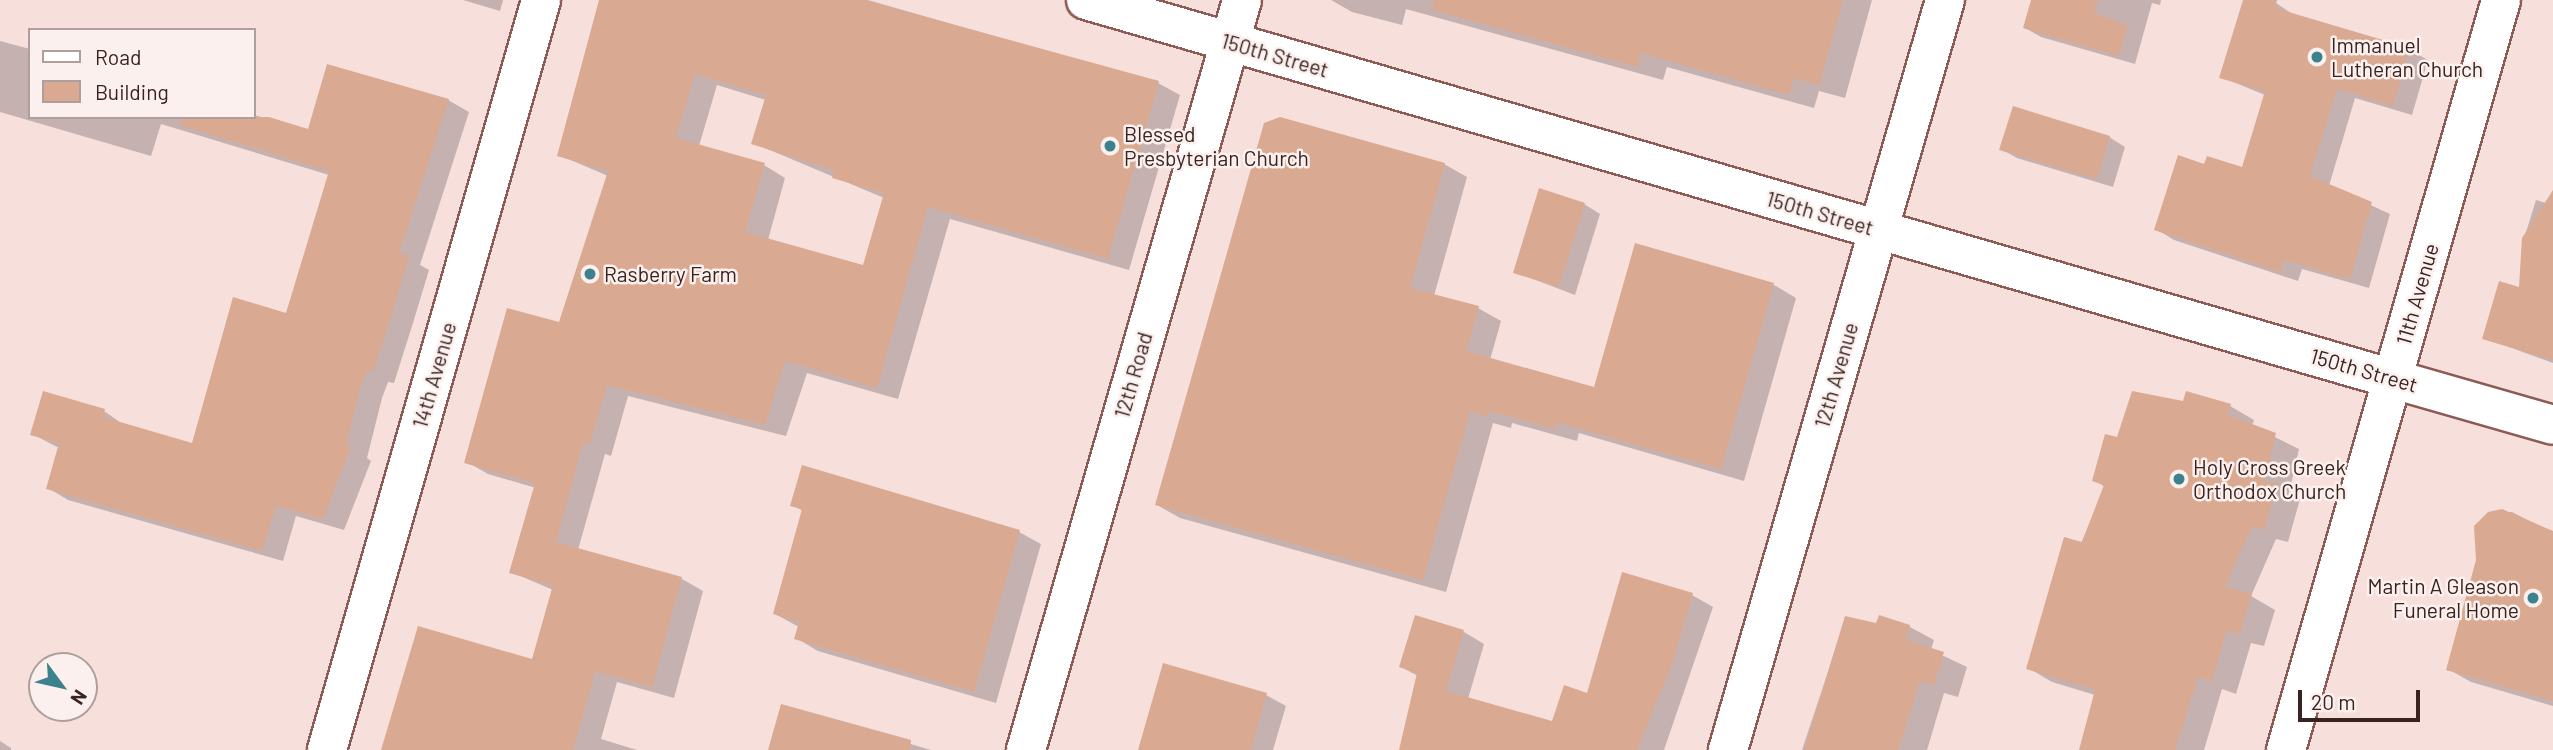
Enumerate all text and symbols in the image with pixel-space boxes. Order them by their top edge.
legend [28,28,256,119]
street label: 150th Street [1218,28,1332,82]
place label: Immanuel Lutheran Church [2331,32,2483,82]
text: Road [95,44,141,69]
marker: Immanuel Lutheran Church [2309,49,2325,65]
text: Building [95,79,169,104]
place label: Blessed Presbyterian Church [1124,121,1309,171]
marker: Blessed Presbyterian Church [1102,138,1118,154]
street label: 150th Street [1763,186,1877,240]
street label: 11th Avenue [2390,240,2444,348]
place label: Rasberry Farm [604,261,737,287]
marker: Rasberry Farm [582,266,598,282]
street label: 14th Avenue [407,319,461,431]
street label: 12th Avenue [1809,319,1863,431]
street label: 12th Road [1109,329,1157,421]
street label: 150th Street [2307,343,2421,397]
place label: Holy Cross Greek Orthodox Church [2193,454,2346,504]
marker: Holy Cross Greek Orthodox Church [2171,471,2187,487]
place label: Martin A Gleason Funeral Home [2367,573,2519,623]
marker: Martin A Gleason Funeral Home [2525,590,2541,606]
north arrow [28,652,98,722]
scale bar [2301,676,2424,720]
text: N [66,686,92,709]
text: 20 m [2311,689,2356,714]

